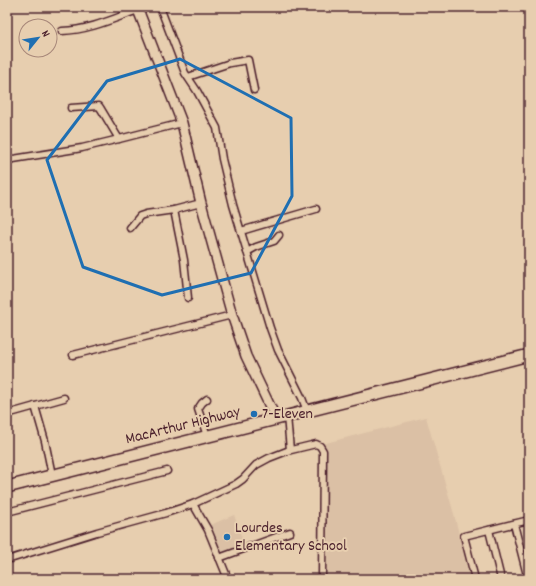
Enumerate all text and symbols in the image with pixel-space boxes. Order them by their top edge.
north arrow [18,18,58,58]
text: N [37,28,53,41]
street label: MacArthur Highway [123,401,243,451]
place label: 7-Eleven [262,403,313,426]
marker: 7-Eleven [249,409,259,419]
place label: Lourdes Elementary School [235,517,347,558]
marker: Lourdes Elementary School [222,532,232,542]

